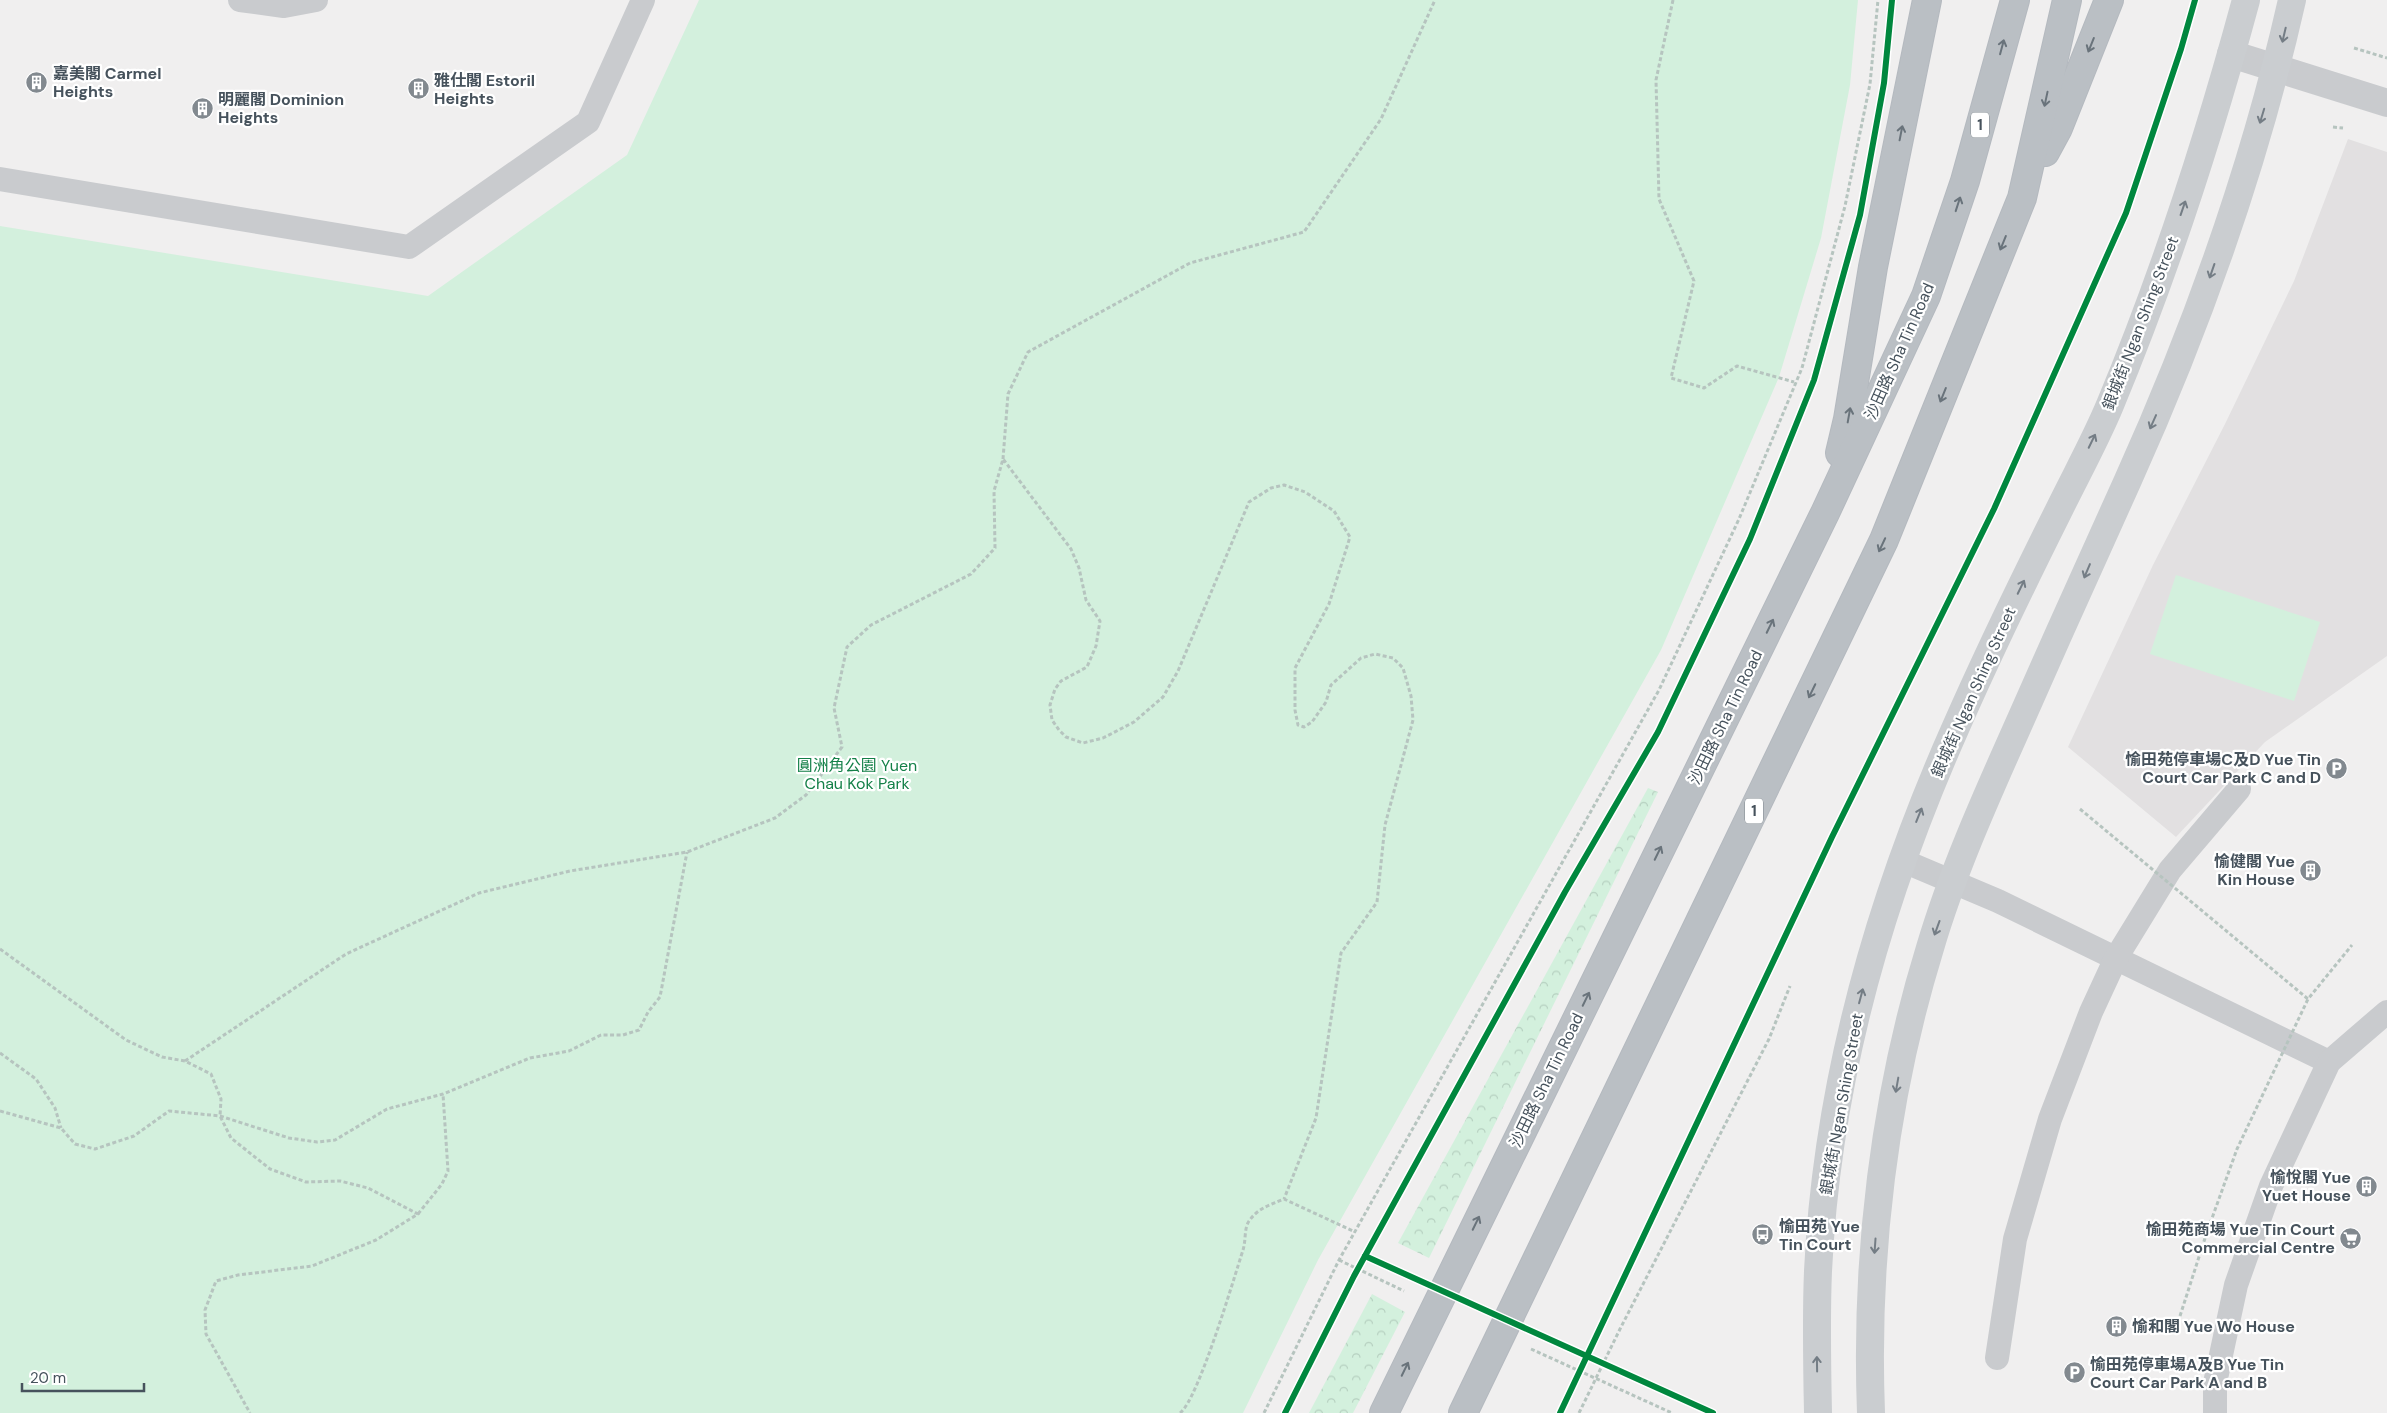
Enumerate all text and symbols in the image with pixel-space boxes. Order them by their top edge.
one-way arrow [2279,26,2288,42]
one-way arrow [2085,37,2095,52]
one-way arrow [1997,40,2007,56]
place label: 嘉美閣 Carmel Heights [53,63,161,102]
building icon: 嘉美閣 Carmel Heights [25,70,49,94]
place label: 雅仕閣 Estoril Heights [434,70,535,109]
building icon: 雅仕閣 Estoril Heights [406,77,430,101]
place label: 明麗閣 Dominion Heights [218,89,344,128]
one-way arrow [2041,91,2050,107]
building icon: 明麗閣 Dominion Heights [190,96,214,120]
one-way arrow [2257,108,2266,124]
road number: 1 [1971,112,1989,138]
one-way arrow [1896,126,1906,142]
one-way arrow [1953,196,1963,212]
one-way arrow [2179,201,2188,216]
street label: 銀城街 Ngan Shing Street [2098,233,2183,413]
one-way arrow [1998,236,2007,251]
one-way arrow [2206,262,2216,278]
street label: 沙田路 Sha Tin Road [1860,280,1939,423]
one-way arrow [1938,387,1947,402]
one-way arrow [1844,407,1854,423]
one-way arrow [2148,414,2158,429]
one-way arrow [2088,434,2098,449]
one-way arrow [1877,537,1886,552]
one-way arrow [2081,563,2091,578]
one-way arrow [2017,580,2026,595]
street label: 銀城街 Ngan Shing Street [1926,604,2021,781]
one-way arrow [1766,619,1775,634]
street label: 沙田路 Sha Tin Road [1684,646,1767,788]
one-way arrow [1806,684,1816,699]
place label: 愉田苑停車場C及D Yue Tin Court Car Park C and D [2125,749,2321,788]
park label: 圓洲角公園 Yuen Chau Kok Park [797,755,917,794]
parking icon: 愉田苑停車場C及D Yue Tin Court Car Park C and D [2325,756,2349,780]
road number: 1 [1745,798,1763,824]
one-way arrow [1915,808,1925,823]
one-way arrow [1654,846,1663,861]
place label: 愉健閣 Yue Kin House [2214,851,2295,890]
building icon: 愉健閣 Yue Kin House [2299,858,2323,882]
one-way arrow [1932,920,1941,935]
one-way arrow [1857,988,1866,1004]
one-way arrow [1581,991,1591,1006]
street label: 沙田路 Sha Tin Road [1505,1009,1588,1151]
street label: 銀城街 Ngan Shing Street [1815,1011,1868,1197]
one-way arrow [1891,1077,1901,1093]
place label: 愉悅閣 Yue Yuet House [2262,1167,2351,1206]
building icon: 愉悅閣 Yue Yuet House [2355,1174,2379,1198]
one-way arrow [1472,1216,1481,1231]
place label: 愉田苑 Yue Tin Court [1779,1216,1860,1255]
place label: 愉田苑商場 Yue Tin Court Commercial Centre [2146,1219,2335,1258]
bus stop icon: 愉田苑 Yue Tin Court [1751,1223,1775,1247]
supermarket icon: 愉田苑商場 Yue Tin Court Commercial Centre [2339,1226,2363,1250]
one-way arrow [1870,1238,1879,1254]
building icon: 愉和閣 Yue Wo House [2104,1314,2128,1338]
place label: 愉和閣 Yue Wo House [2132,1316,2295,1337]
place label: 愉田苑停車場A及B Yue Tin Court Car Park A and B [2090,1354,2284,1393]
one-way arrow [1812,1357,1822,1373]
scale bar [22,1360,145,1392]
parking icon: 愉田苑停車場A及B Yue Tin Court Car Park A and B [2062,1361,2086,1385]
one-way arrow [1401,1362,1410,1377]
text: 20 m [30,1368,66,1388]

